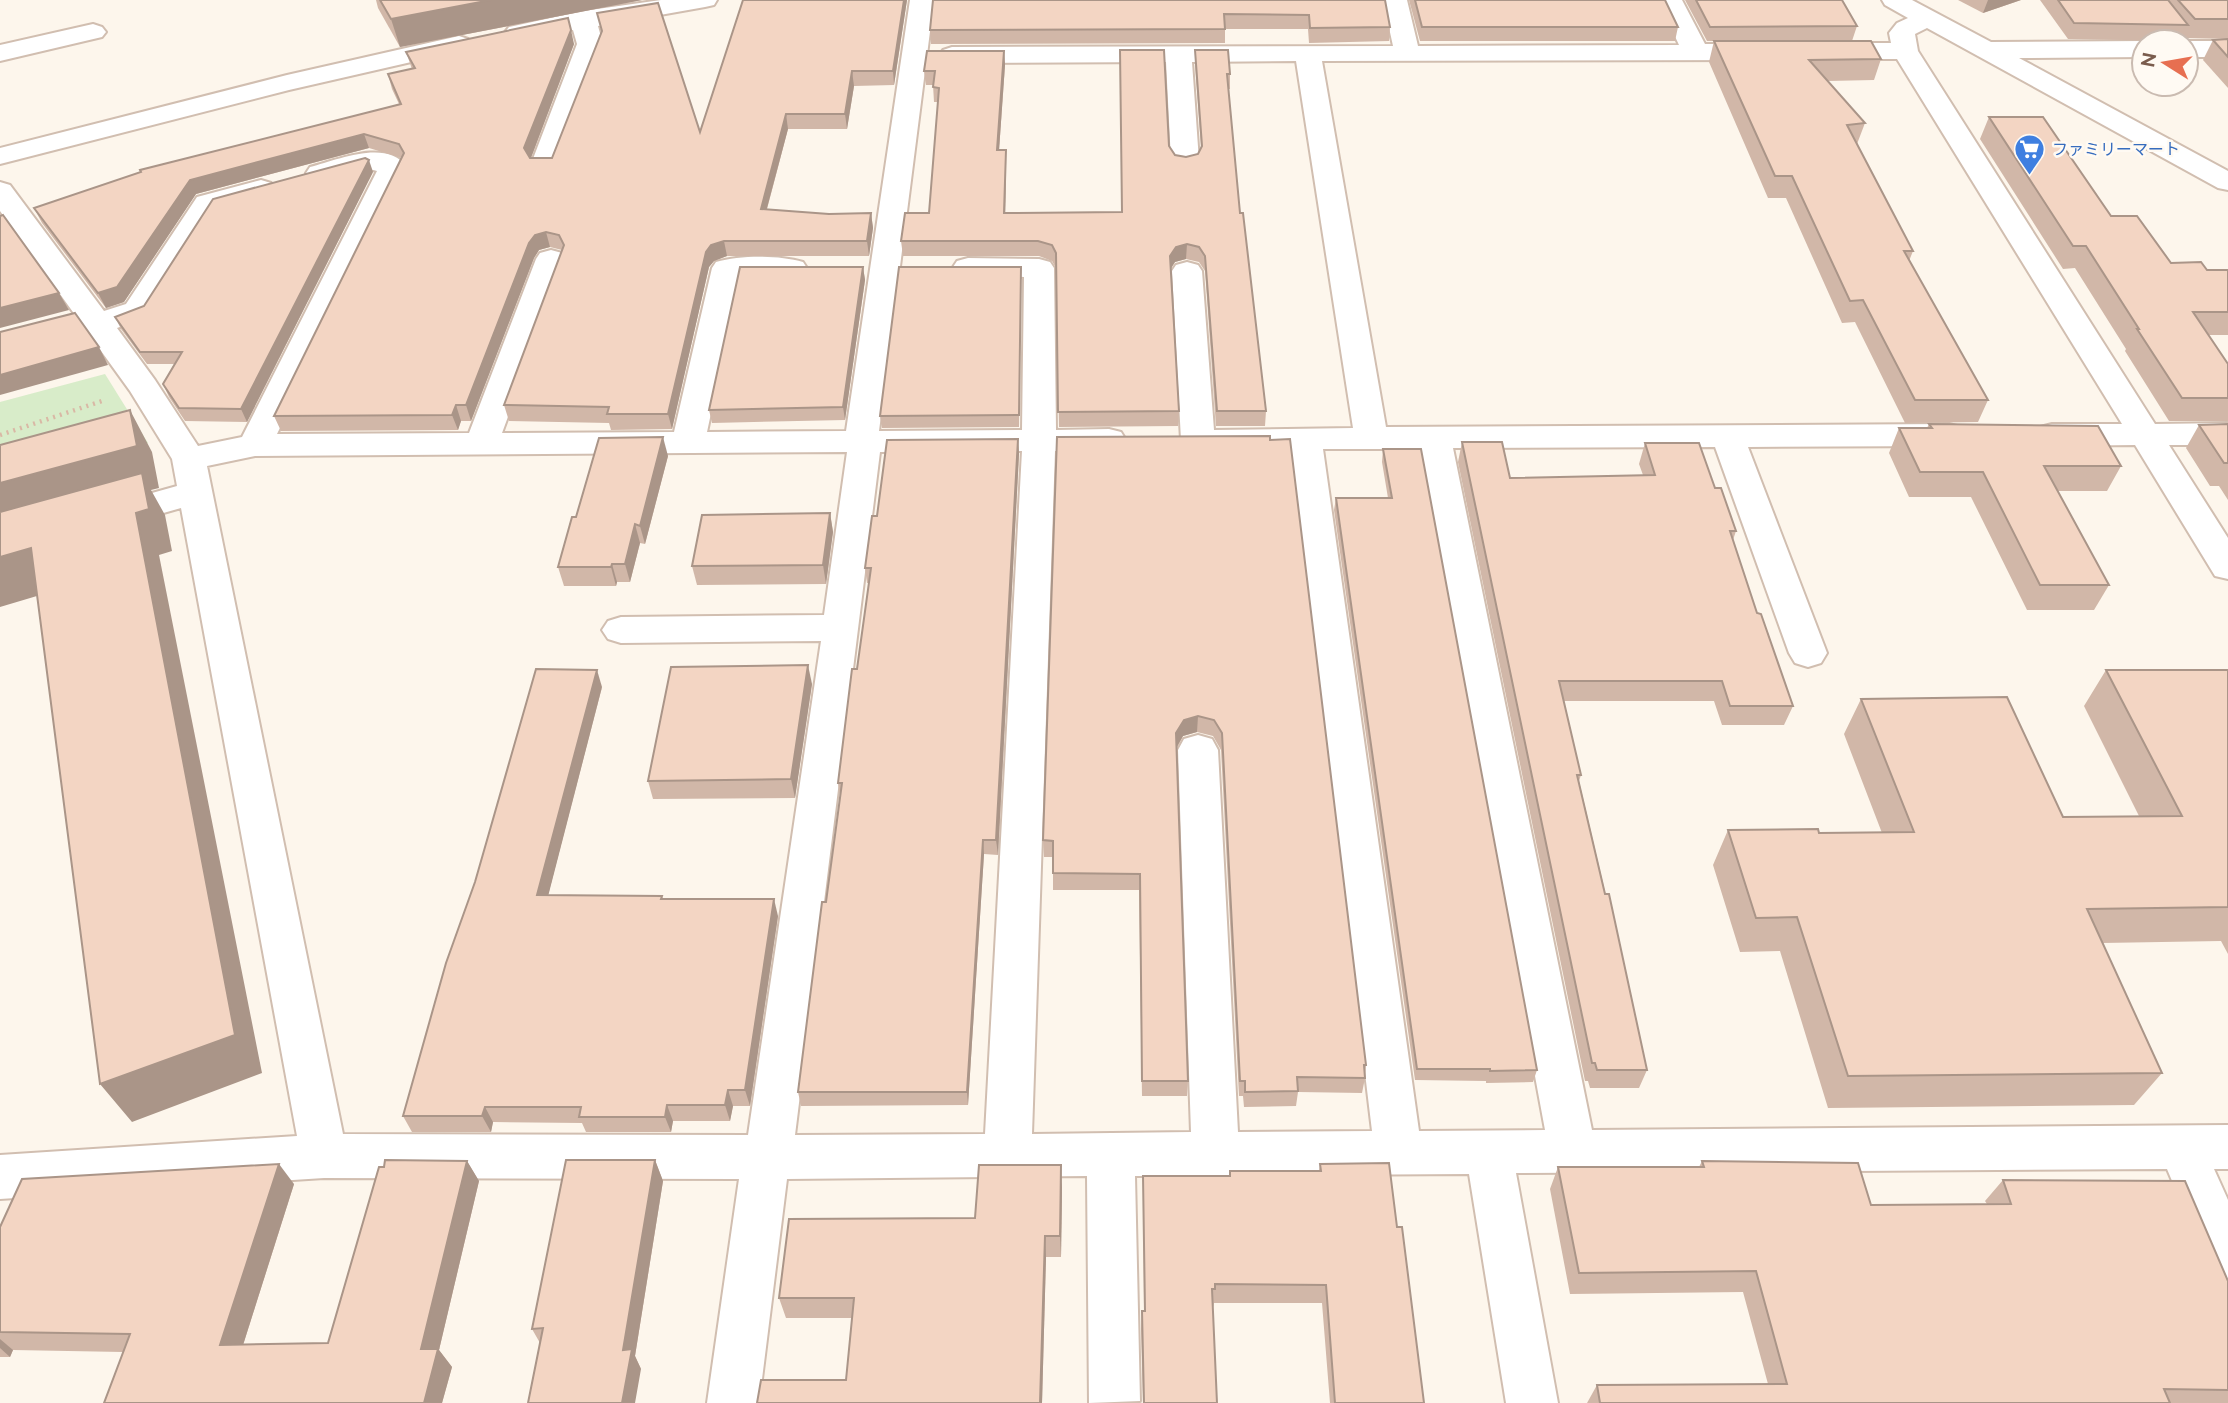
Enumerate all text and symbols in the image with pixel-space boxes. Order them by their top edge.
north arrow [2130,28,2200,98]
text: N [2136,51,2160,69]
supermarket icon: ファミリーマート [2012,132,2046,176]
place label: ファミリーマート [2052,140,2180,159]

